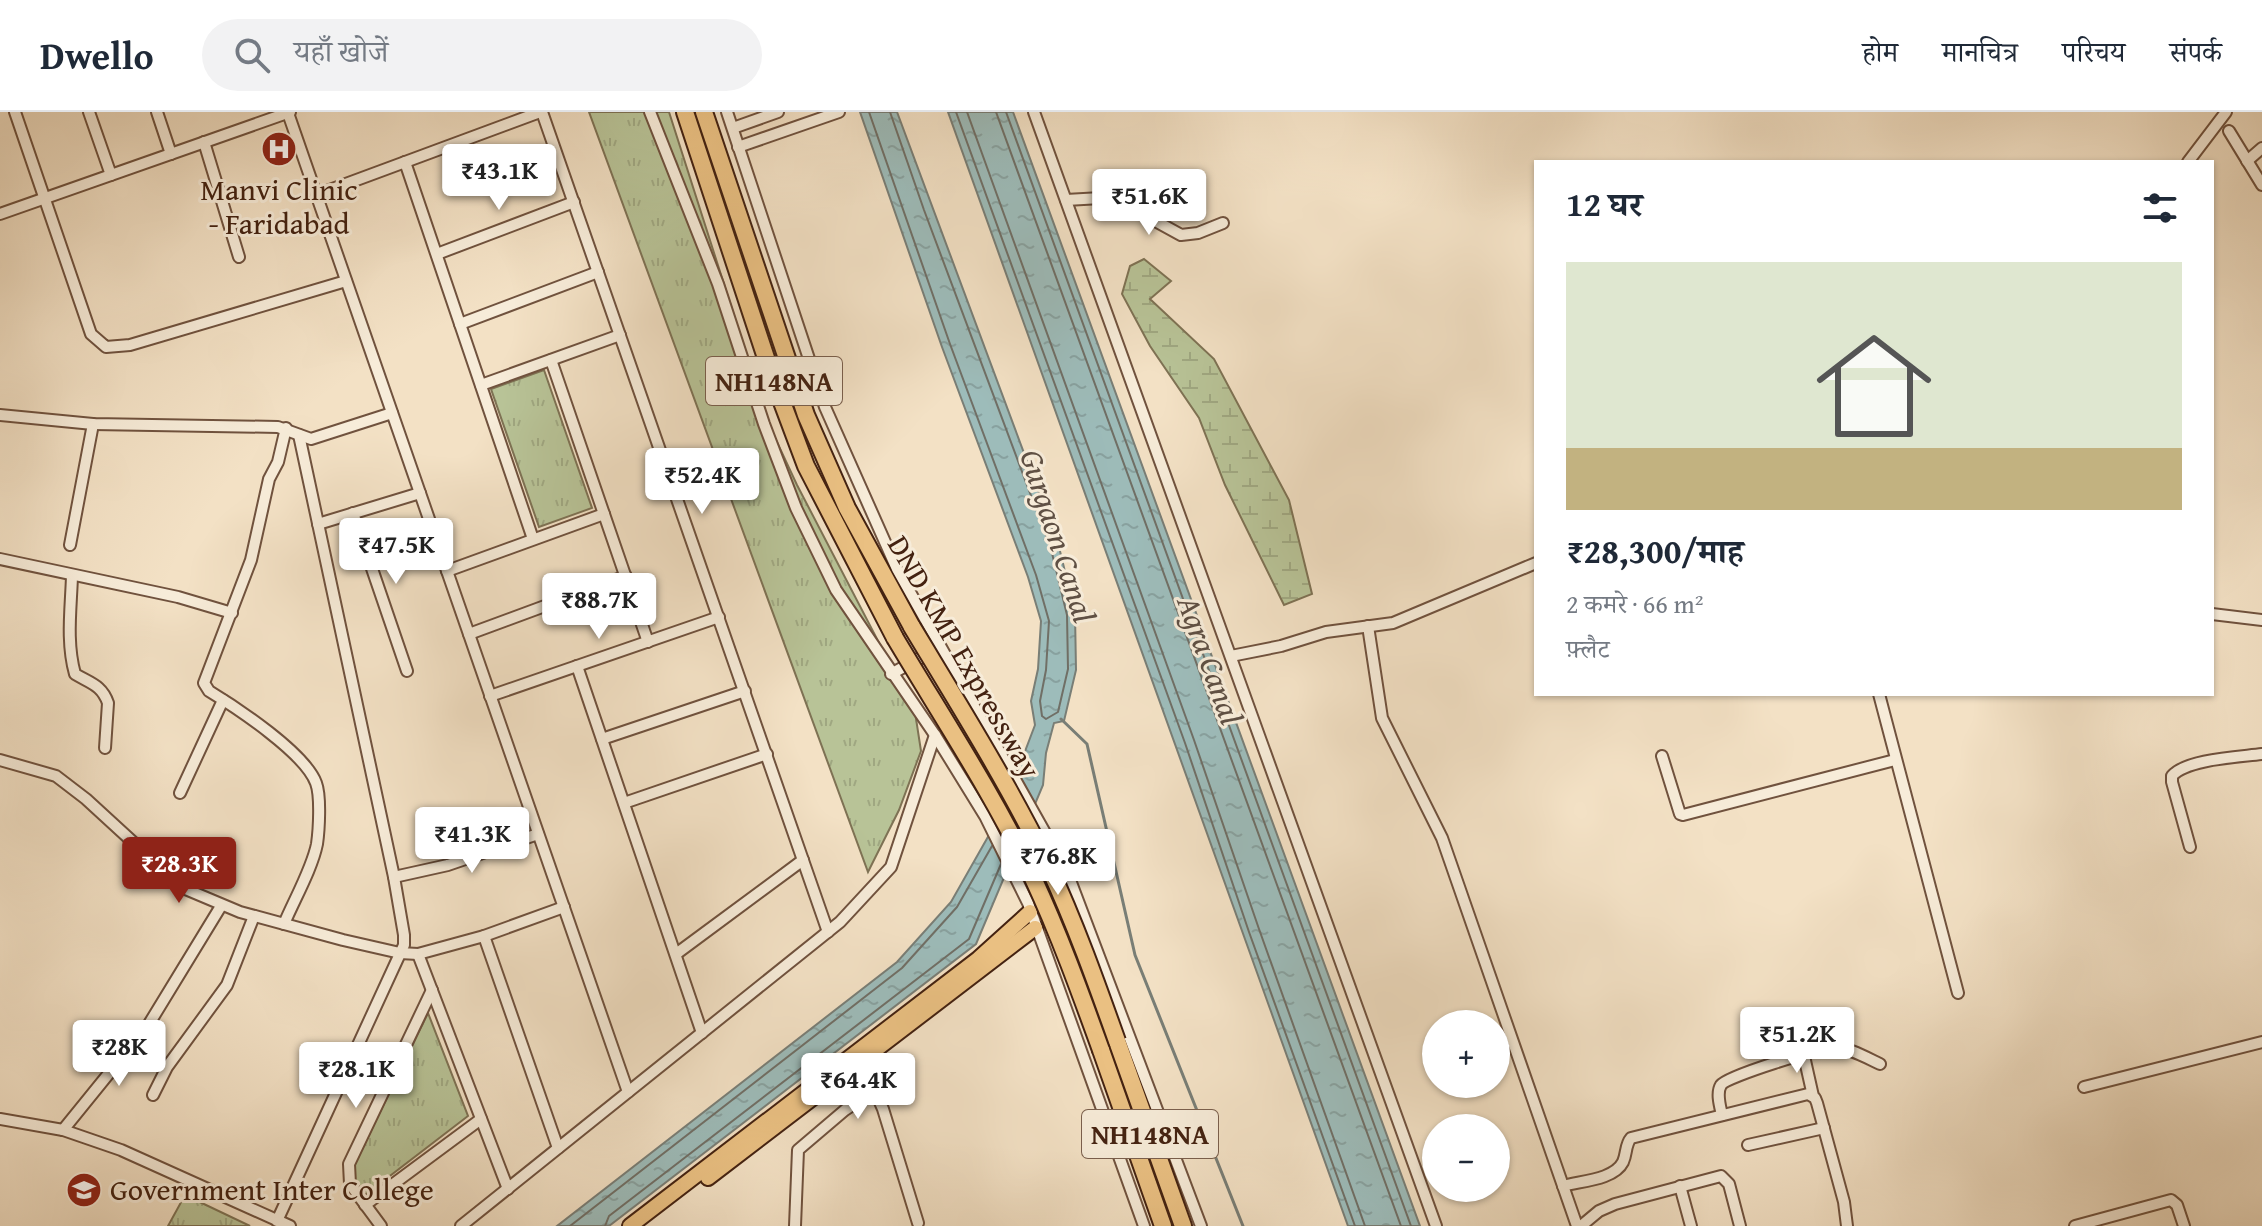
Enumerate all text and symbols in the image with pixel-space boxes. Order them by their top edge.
search box [202,19,762,91]
text: Dwello [40,27,154,83]
text: यहाँ खोजें [294,29,388,73]
text: होम [1862,31,1898,72]
text: मानचित्र [1942,31,2018,72]
text: परिचय [2062,31,2125,72]
text: संपर्क [2169,31,2222,72]
icon: search [230,33,274,77]
hospital icon: Manvi Clinic - Faridabad [260,130,298,168]
pin: ₹43.1K [434,144,564,212]
text: ₹43.1K [460,150,538,189]
place label: Manvi Clinic - Faridabad [200,167,358,245]
pin: ₹51.6K [1084,169,1214,237]
text: ₹51.6K [1110,175,1188,214]
text: 12 घर [1566,179,1642,228]
icon: filters [2138,186,2182,230]
icon: home [1802,314,1946,458]
road number: NH148NA [706,357,842,405]
water label: Gurgaon Canal [1008,443,1109,629]
pin: ₹52.4K [637,448,767,516]
text: ₹52.4K [663,454,741,493]
pin: ₹47.5K [331,518,461,586]
text: ₹47.5K [357,524,435,563]
text: ₹28,300/माह [1566,526,1744,575]
street label: DND KMP Expressway [877,527,1052,786]
pin: ₹88.7K [534,573,664,641]
text: ₹88.7K [560,579,638,618]
text: 2 कमरे · 66 m² [1566,584,1703,623]
water label: Agra Canal [1165,588,1256,731]
text: फ़्लैट [1566,629,1609,668]
pin: ₹41.3K [407,807,537,875]
text: ₹41.3K [433,813,511,852]
pin: ₹76.8K [993,829,1123,897]
text: ₹76.8K [1019,835,1097,874]
pin: ₹28.3K [114,837,244,905]
text: ₹28.3K [140,843,218,882]
pin: ₹51.2K [1732,1007,1862,1075]
map controls [1422,1010,1510,1202]
button: + [1422,1010,1510,1098]
text: ₹51.2K [1758,1013,1836,1052]
pin: ₹28K [72,1020,166,1088]
text: ₹28K [91,1026,147,1065]
pin: ₹28.1K [291,1042,421,1110]
text: ₹28.1K [317,1048,395,1087]
pin: ₹64.4K [793,1053,923,1121]
text: ₹64.4K [819,1059,897,1098]
road number: NH148NA [1082,1110,1218,1158]
button: − [1422,1114,1510,1202]
place label: Government Inter College [110,1167,434,1211]
school or university icon: Government Inter College [65,1171,103,1209]

